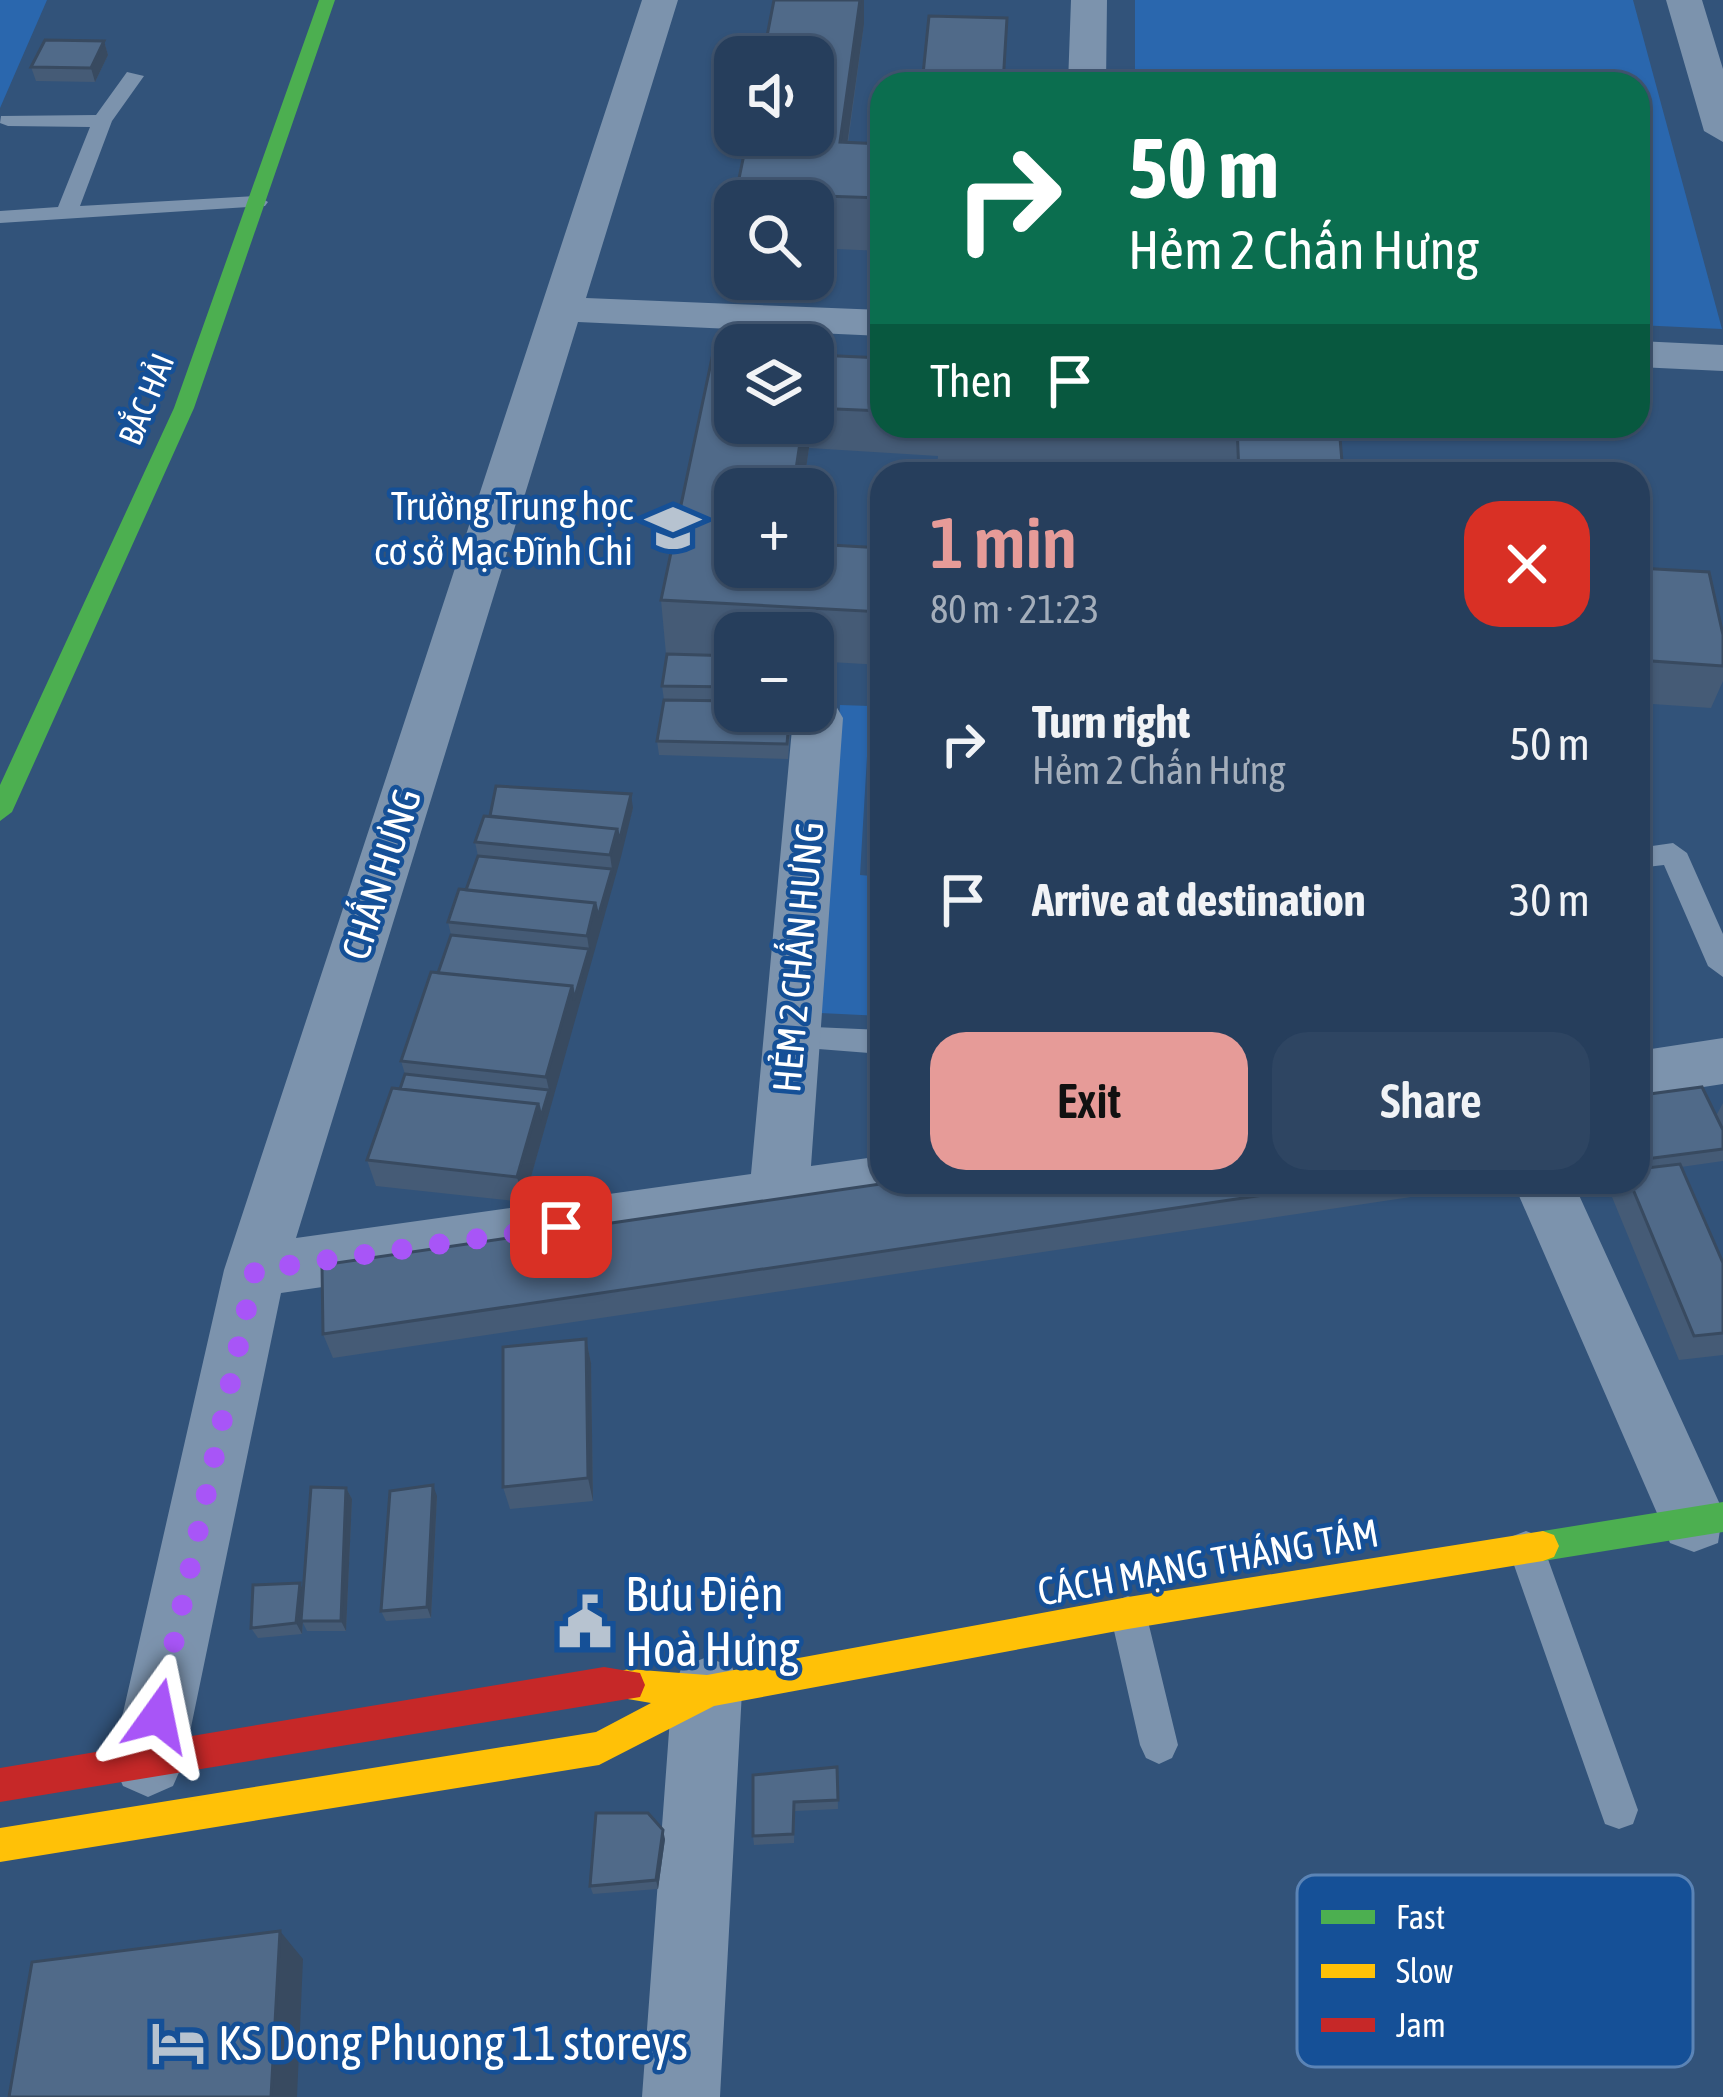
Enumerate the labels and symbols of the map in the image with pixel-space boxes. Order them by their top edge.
street label: BẮC HẢI [108,347,181,450]
place label: Trường Trung học cơ sở Mạc Đĩnh Chi [374,484,634,573]
school or university icon: Trường Trung học cơ sở Mạc Đĩnh Chi [644,499,702,557]
street label: CHẤN HƯNG [329,782,429,965]
street label: HẺM 2 CHẤN HƯNG [760,820,832,1094]
pin [510,1176,612,1278]
street label: CÁCH MẠNG THÁNG TÁM [1034,1510,1382,1614]
place label: Bưu Điện Hoà Hưng [625,1566,800,1676]
public building icon: Bưu Điện Hoà Hưng [556,1593,614,1651]
position arrow [95,1653,221,1779]
legend [1297,1875,1693,2067]
text: Fast [1396,1898,1445,1936]
text: Slow [1396,1952,1453,1990]
text: Jam [1396,2006,1446,2044]
hotel icon: KS Dong Phuong 11 storeys [149,2014,207,2072]
place label: KS Dong Phuong 11 storeys [218,2015,688,2070]

